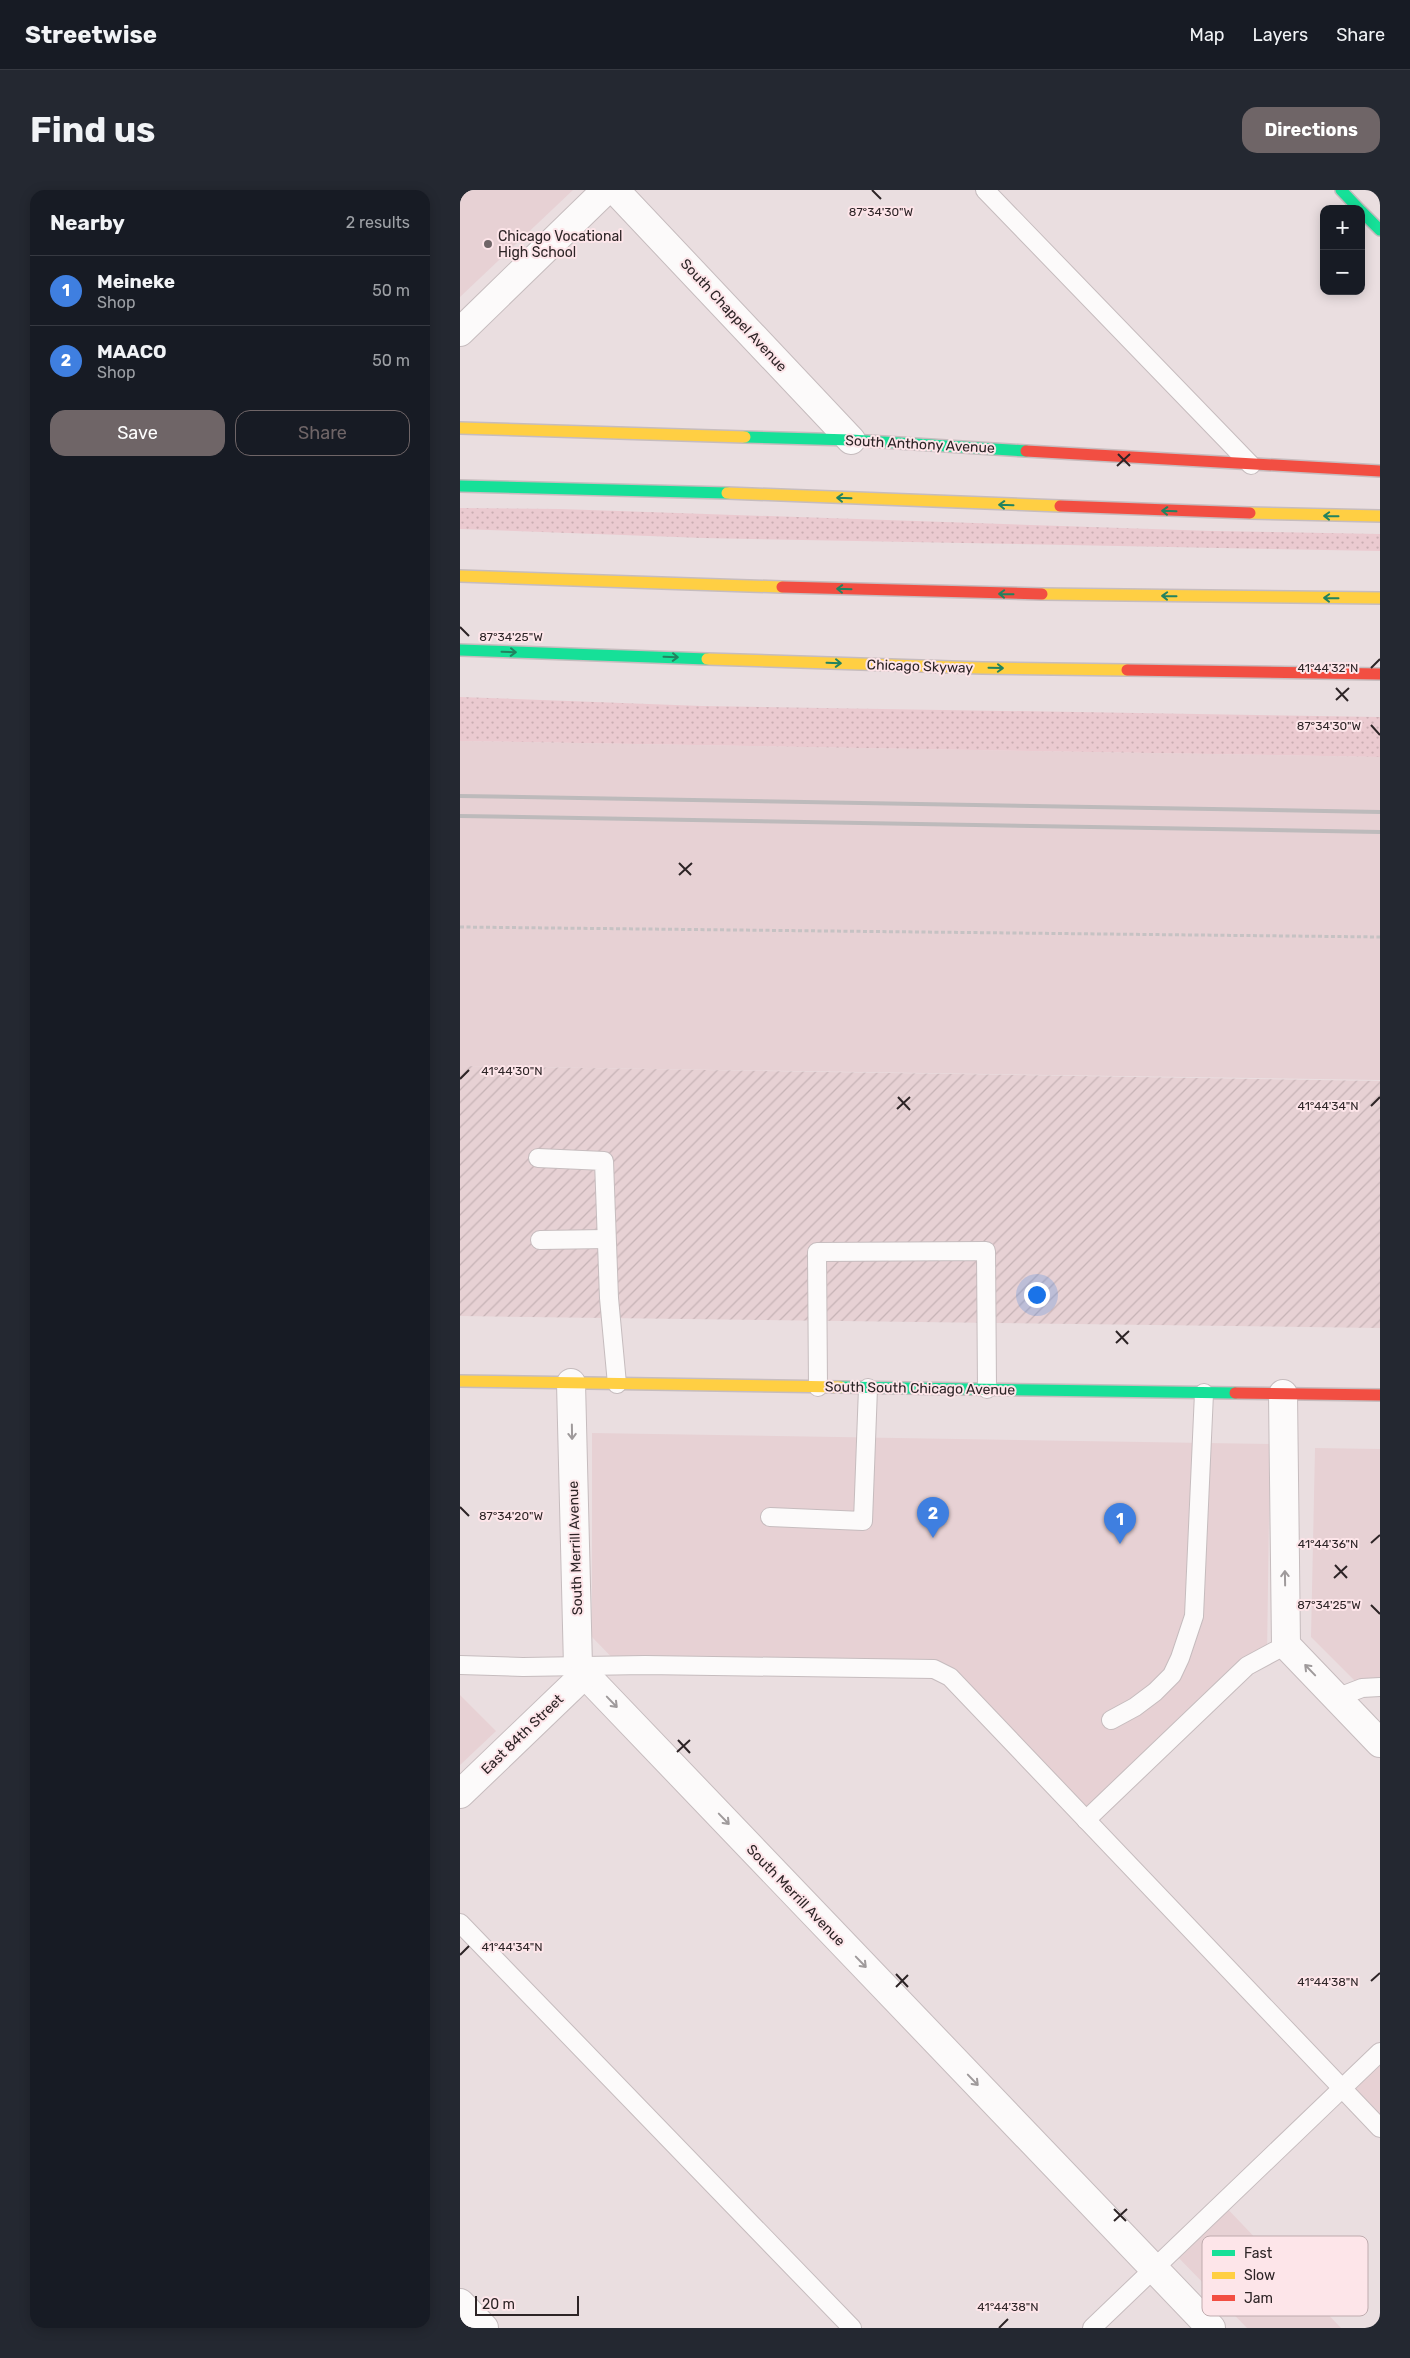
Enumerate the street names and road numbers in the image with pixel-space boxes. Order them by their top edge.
street label: South Chappel Avenue [677,255,790,375]
street label: South Anthony Avenue [845,432,995,457]
street label: Chicago Skyway [866,656,974,677]
street label: South South Chicago Avenue [825,1378,1015,1399]
street label: South Merrill Avenue [565,1480,586,1615]
street label: East 84th Street [478,1690,567,1778]
street label: South Merrill Avenue [743,1841,849,1950]

